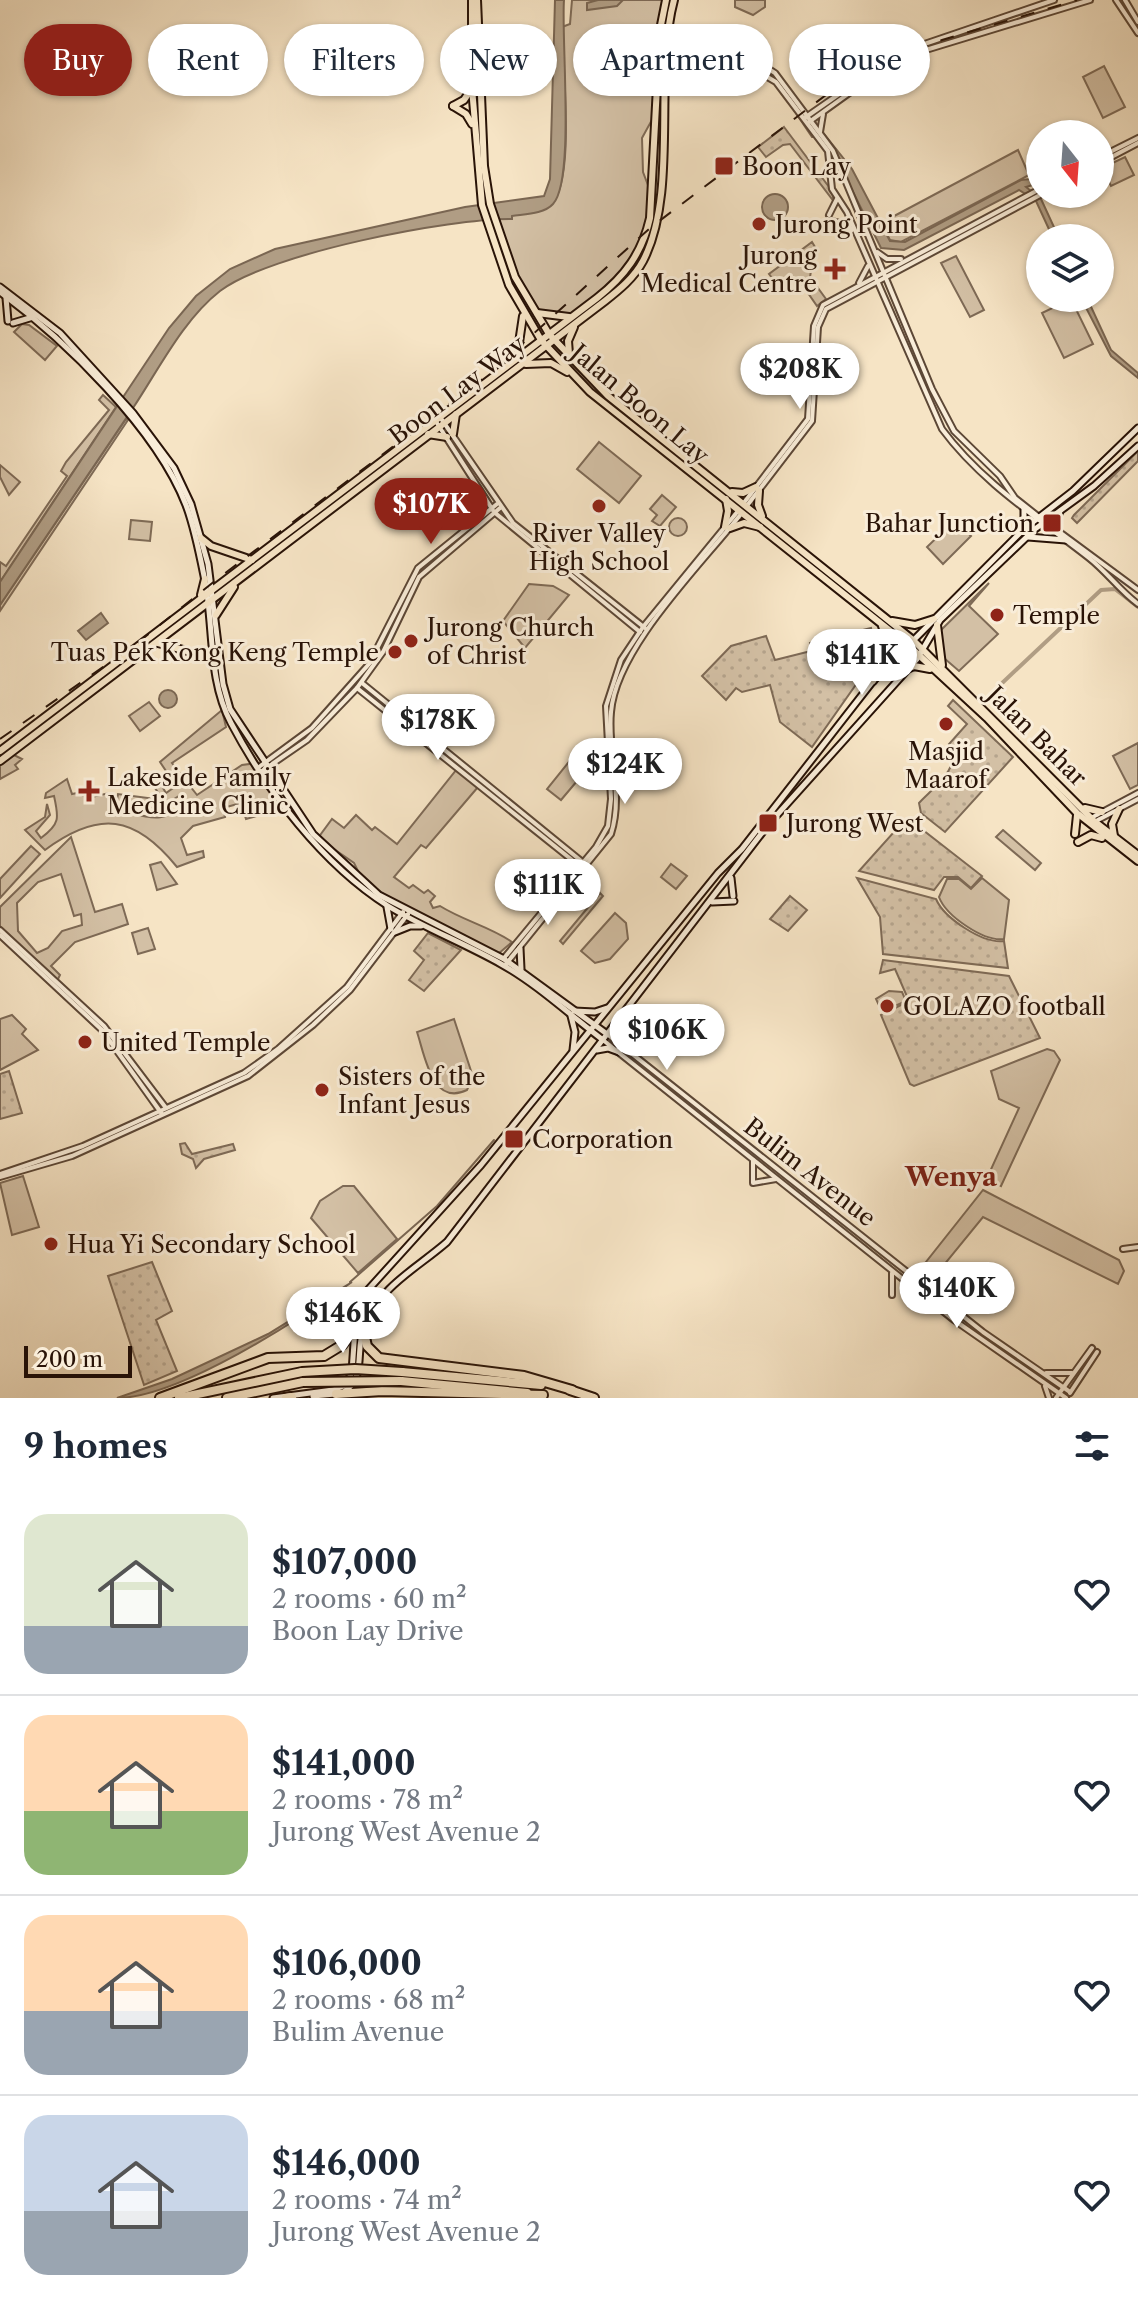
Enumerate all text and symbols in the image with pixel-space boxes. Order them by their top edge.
chip: Buy [24,24,132,96]
chip: Rent [148,24,268,96]
chip: Filters [284,24,424,96]
chip: New [440,24,557,96]
chip: Apartment [573,24,773,96]
chip: House [789,24,930,96]
north arrow [1026,120,1114,208]
map controls [1026,120,1114,312]
place label: Boon Lay [742,152,851,181]
marker: Boon Lay [713,155,735,177]
place label: Jurong Point [771,210,918,239]
marker: Jurong Point [750,215,768,233]
button: layers [1026,224,1114,312]
place label: Jurong Medical Centre [640,241,817,298]
marker: Jurong Medical Centre [824,258,846,280]
street label: Boon Lay Way [383,329,531,451]
street label: Jalan Boon Lay [562,335,715,470]
pin: $208K [744,343,856,411]
text: $208K [758,353,842,385]
pin: $107K [375,478,487,546]
text: $107K [393,488,469,520]
marker: River Valley High School [590,497,608,515]
place label: Bahar Junction [865,509,1034,538]
marker: Bahar Junction [1041,512,1063,534]
place label: River Valley High School [529,519,669,576]
place label: Temple [1013,601,1100,630]
marker: Temple [988,606,1006,624]
place label: Jurong Church of Christ [423,613,594,670]
pin: $141K [806,629,918,697]
marker: Jurong Church of Christ [402,632,420,650]
place label: Tuas Pek Kong Keng Temple [51,638,379,667]
text: $141K [825,639,899,671]
marker: Tuas Pek Kong Keng Temple [386,643,404,661]
street label: Jalan Bahar [978,677,1093,792]
pin: $178K [382,694,494,762]
text: $178K [400,704,476,736]
marker: Masjid Maarof [937,715,955,733]
place label: Masjid Maarof [905,737,990,794]
pin: $124K [569,738,681,806]
text: $124K [586,748,664,780]
place label: Lakeside Family Medicine Clinic [107,763,292,820]
marker: Lakeside Family Medicine Clinic [78,780,100,802]
place label: Jurong West [782,809,924,838]
marker: Jurong West [757,812,779,834]
pin: $111K [492,859,604,927]
text: $111K [513,869,583,901]
place label: GOLAZO football [903,992,1106,1021]
marker: GOLAZO football [878,997,896,1015]
pin: $106K [611,1004,723,1072]
text: $106K [628,1014,706,1046]
place label: United Temple [101,1028,270,1057]
marker: United Temple [76,1033,94,1051]
place label: Sisters of the Infant Jesus [338,1062,485,1119]
marker: Sisters of the Infant Jesus [313,1081,331,1099]
street label: Bulim Avenue [738,1112,882,1232]
place label: Corporation [532,1125,673,1154]
marker: Corporation [503,1128,525,1150]
district label: Wenya [904,1161,998,1193]
place label: Hua Yi Secondary School [67,1230,356,1259]
marker: Hua Yi Secondary School [42,1235,60,1253]
pin: $140K [901,1262,1013,1330]
text: $140K [918,1272,996,1304]
pin: $146K [287,1287,399,1355]
text: $146K [304,1297,382,1329]
scale bar [24,1342,132,1378]
text: 200 m [36,1346,103,1373]
icon: filters [1070,1424,1114,1468]
text: 9 homes [24,1425,168,1467]
text: $107,000 [272,1541,417,1583]
icon: home [88,1546,184,1642]
icon: heart [1070,1572,1114,1616]
text: 2 rooms · 60 m² [272,1583,467,1615]
text: Boon Lay Drive [272,1615,463,1647]
text: $141,000 [272,1742,416,1784]
icon: home [88,1747,184,1843]
icon: heart [1070,1773,1114,1817]
text: 2 rooms · 78 m² [272,1784,463,1816]
text: Jurong West Avenue 2 [272,1816,541,1848]
text: $106,000 [272,1942,422,1984]
icon: home [88,1947,184,2043]
icon: heart [1070,1973,1114,2017]
text: 2 rooms · 68 m² [272,1984,465,2016]
text: Bulim Avenue [272,2016,444,2048]
text: $146,000 [272,2142,421,2184]
icon: home [88,2147,184,2243]
icon: heart [1070,2173,1114,2217]
text: 2 rooms · 74 m² [272,2184,462,2216]
text: Jurong West Avenue 2 [272,2216,541,2248]

